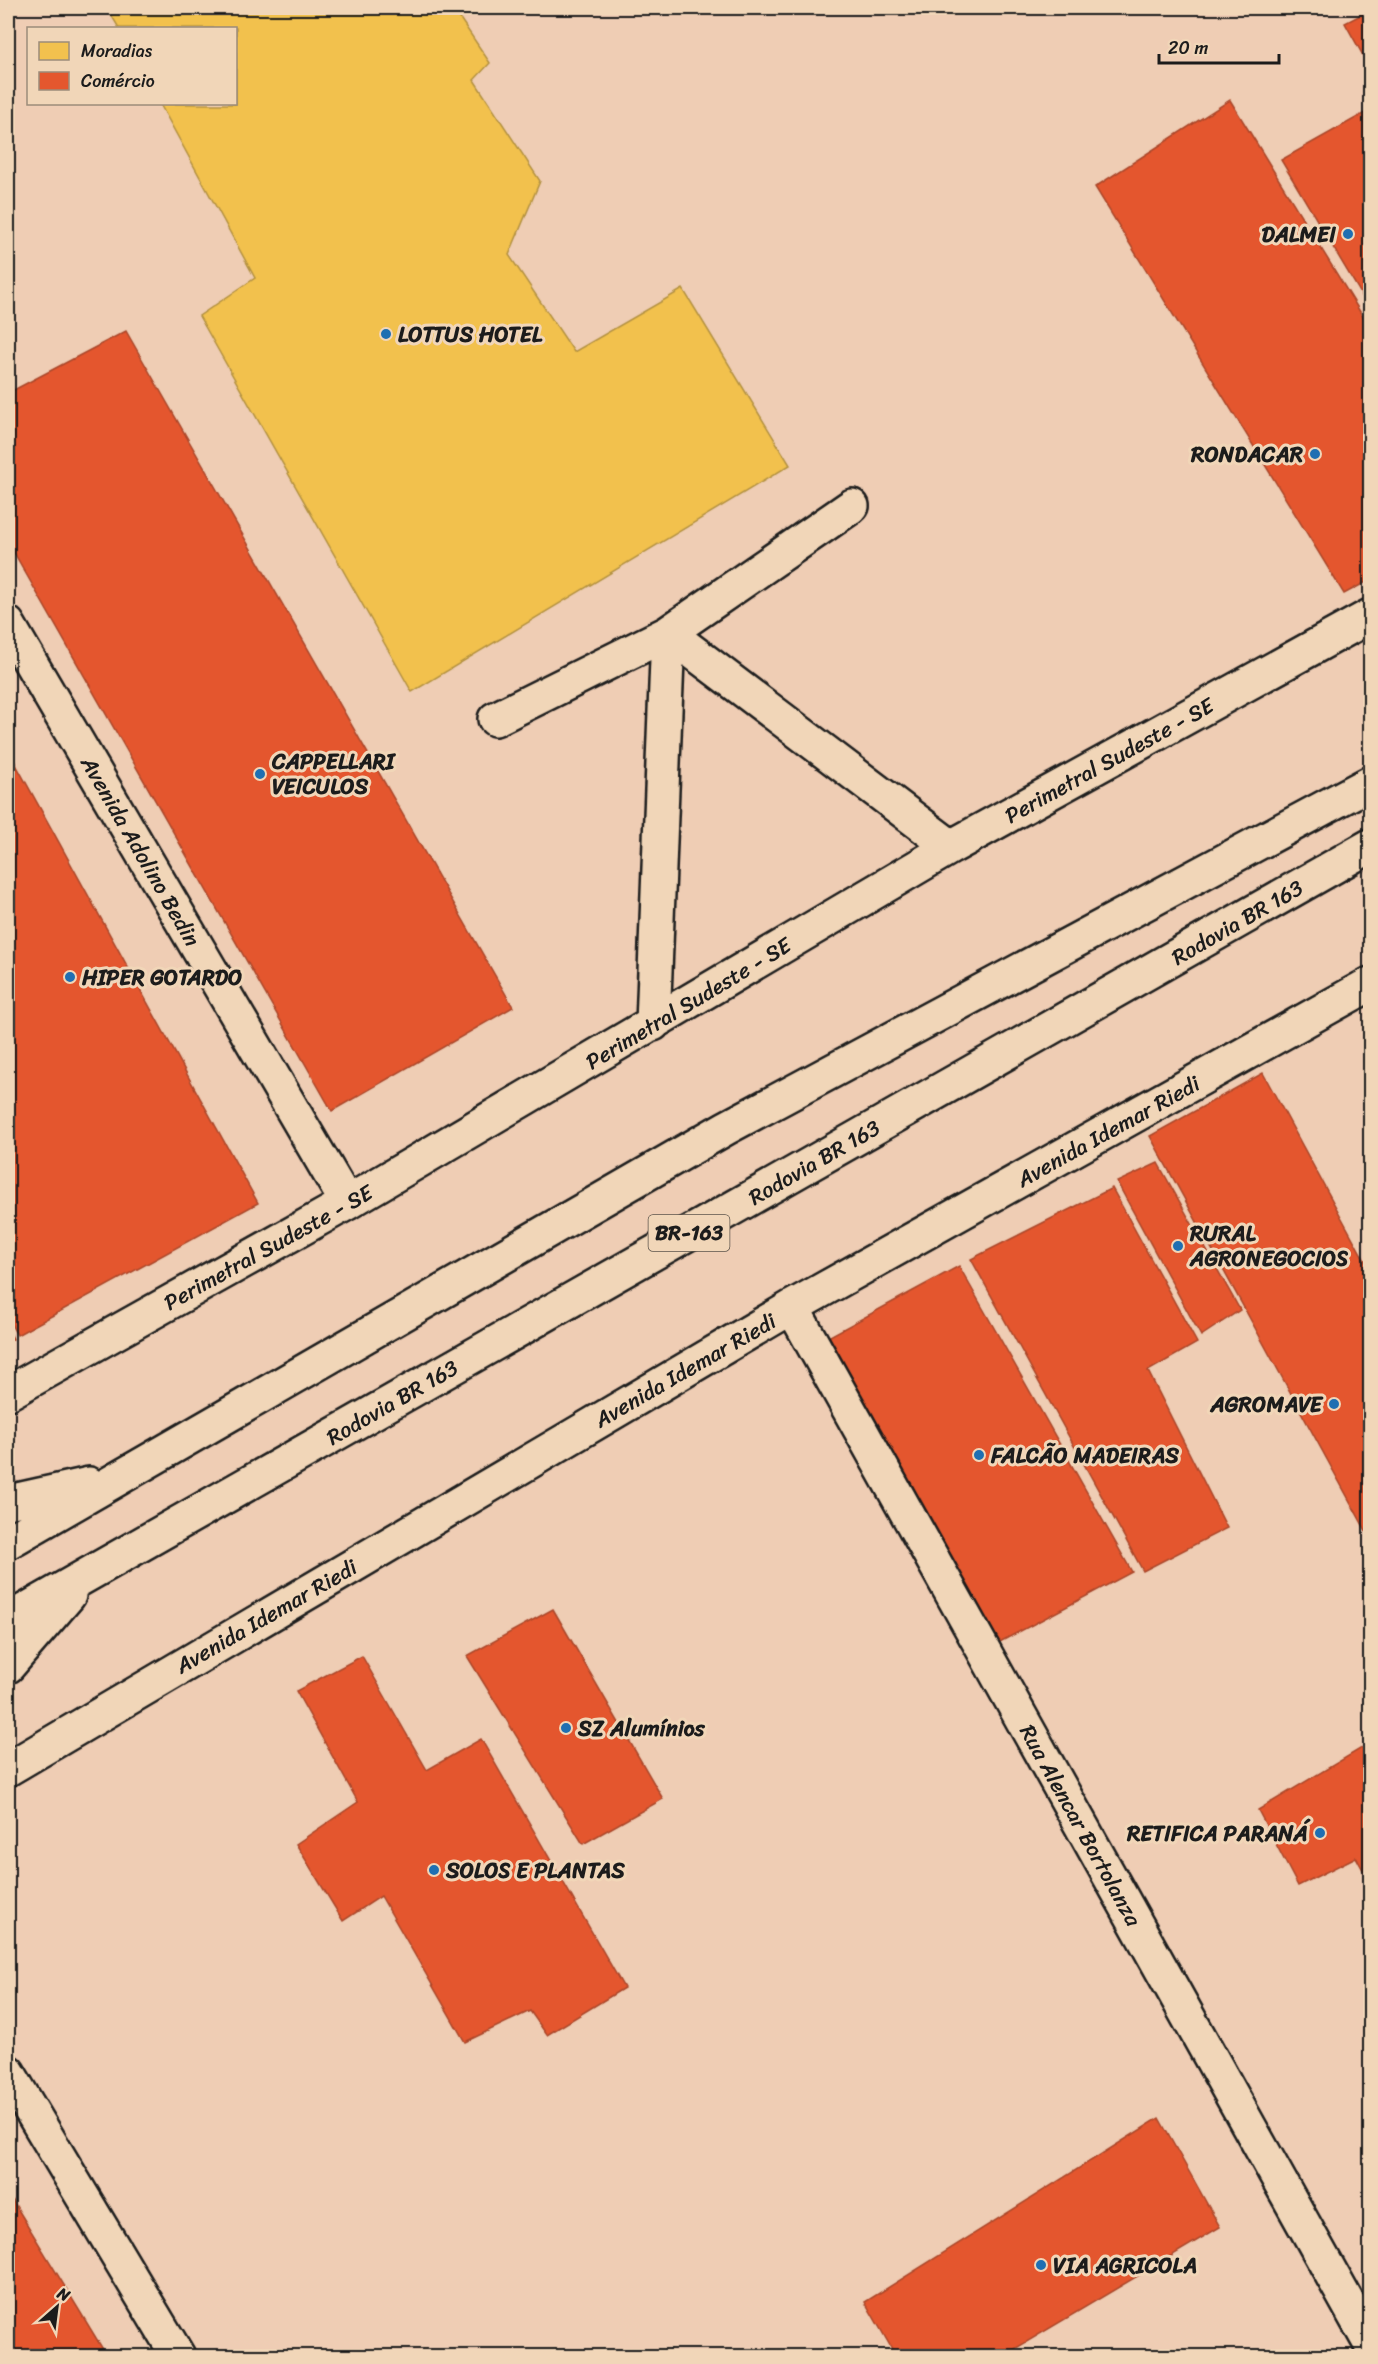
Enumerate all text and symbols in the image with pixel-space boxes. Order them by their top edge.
legend [27,27,237,105]
scale bar [1159,27,1279,65]
text: 20 m [1168,32,1208,64]
text: Moradias [81,35,153,67]
text: Comércio [81,65,155,97]
place label: DALMEI [1261,215,1336,254]
marker: DALMEI [1341,227,1355,241]
place label: LOTTUS HOTEL [398,315,543,354]
marker: LOTTUS HOTEL [379,327,393,341]
place label: RONDACAR [1190,435,1304,474]
marker: RONDACAR [1308,447,1322,461]
street label: Perimetral Sudeste - SE [997,686,1223,834]
place label: CAPPELLARI VEICULOS [271,742,397,806]
street label: Avenida Adolino Bedin [69,748,211,954]
marker: CAPPELLARI VEICULOS [253,767,267,781]
street label: Rodovia BR 163 [1164,869,1311,976]
street label: Perimetral Sudeste - SE [578,925,800,1081]
place label: HIPER GOTARDO [81,958,242,997]
marker: HIPER GOTARDO [63,970,77,984]
street label: Avenida Idemar Riedi [1008,1064,1208,1199]
street label: Rodovia BR 163 [741,1109,888,1216]
street label: Perimetral Sudeste - SE [156,1173,382,1321]
place label: RURAL AGRONEGOCIOS [1189,1214,1348,1278]
road number: BR-163 [648,1215,730,1251]
marker: RURAL AGRONEGOCIOS [1171,1239,1185,1253]
street label: Avenida Idemar Riedi [586,1302,785,1439]
street label: Rodovia BR 163 [319,1349,466,1456]
place label: AGROMAVE [1209,1385,1324,1424]
marker: AGROMAVE [1327,1397,1341,1411]
place label: FALCÃO MADEIRAS [990,1436,1179,1475]
marker: FALCÃO MADEIRAS [972,1448,986,1462]
street label: Avenida Idemar Riedi [167,1548,366,1685]
place label: SZ Alumínios [577,1709,706,1748]
street label: Rua Alencar Bortolanza [1009,1717,1153,1935]
marker: SZ Alumínios [559,1721,573,1735]
place label: RETIFICA PARANÁ [1126,1814,1312,1853]
marker: RETIFICA PARANÁ [1313,1826,1327,1840]
place label: SOLOS E PLANTAS [445,1851,625,1890]
marker: SOLOS E PLANTAS [427,1863,441,1877]
place label: VIA AGRICOLA [1053,2246,1197,2285]
marker: VIA AGRICOLA [1034,2258,1048,2272]
north arrow [27,2277,87,2337]
text: N [51,2278,76,2310]

